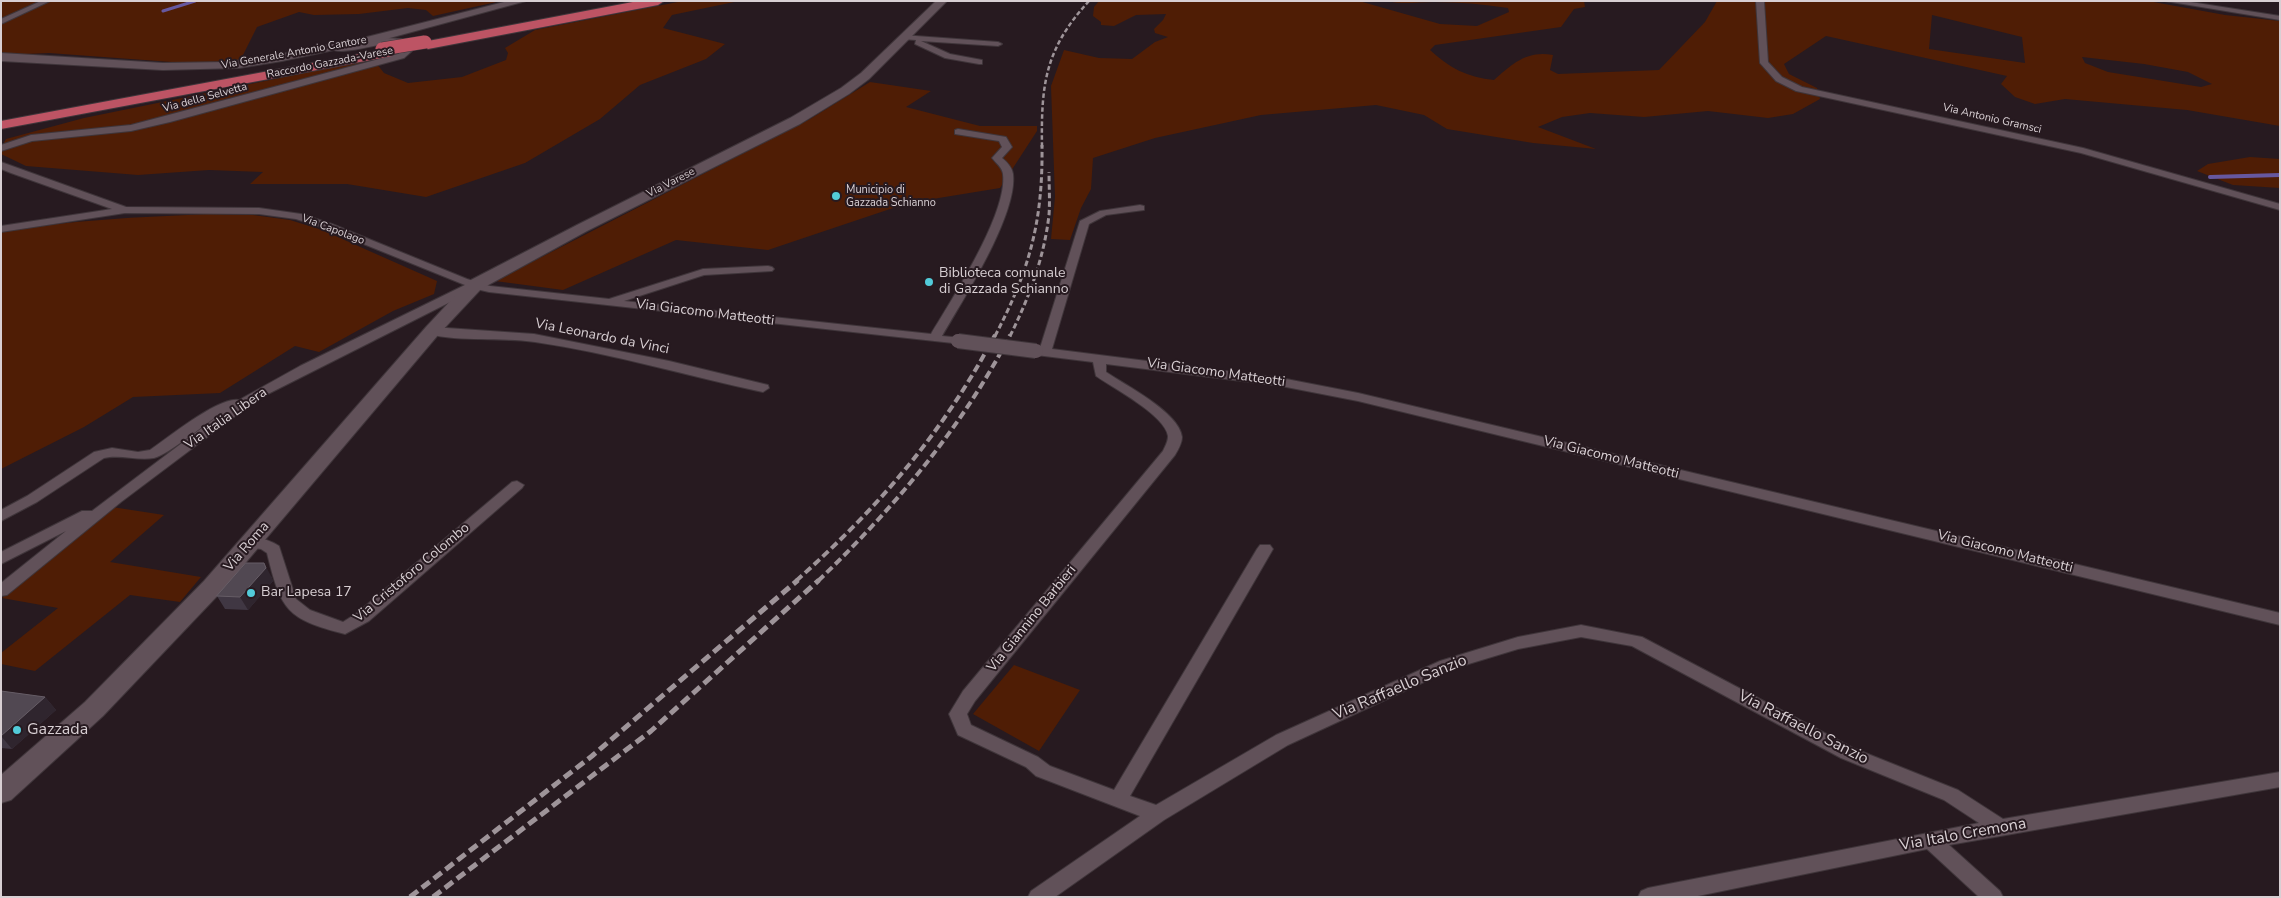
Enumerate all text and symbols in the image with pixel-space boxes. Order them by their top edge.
street label: Via Generale Antonio Cantore [220,34,368,72]
street label: Raccordo Gazzada-Varese [266,44,394,82]
street label: Via della Selvetta [161,80,249,116]
street label: Via Antonio Gramsci [1941,101,2043,137]
street label: Via Varese [645,165,697,201]
place label: Municipio di Gazzada Schianno [846,183,936,209]
marker: Municipio di Gazzada Schianno [830,190,842,202]
street label: Via Capolago [300,212,366,248]
place label: Biblioteca comunale di Gazzada Schianno [939,266,1068,298]
marker: Biblioteca comunale di Gazzada Schianno [923,276,935,288]
street label: Via Giacomo Matteotti [635,296,775,330]
street label: Via Leonardo da Vinci [534,316,670,358]
street label: Via Giacomo Matteotti [1146,355,1286,391]
street label: Via Italia Libera [181,384,271,454]
street label: Via Giacomo Matteotti [1541,433,1681,483]
street label: Via Roma [221,519,273,575]
street label: Via Cristoforo Colombo [351,520,473,626]
street label: Via Giacomo Matteotti [1935,527,2075,577]
street label: Via Giannino Barbieri [984,562,1080,676]
place label: Bar Lapesa 17 [261,585,352,601]
marker: Bar Lapesa 17 [245,587,257,599]
street label: Via Raffaello Sanzio [1330,651,1470,725]
street label: Via Raffaello Sanzio [1735,687,1871,769]
place label: Gazzada [27,720,88,740]
marker: Gazzada [11,724,23,736]
street label: Via Italo Cremona [1898,814,2028,856]

